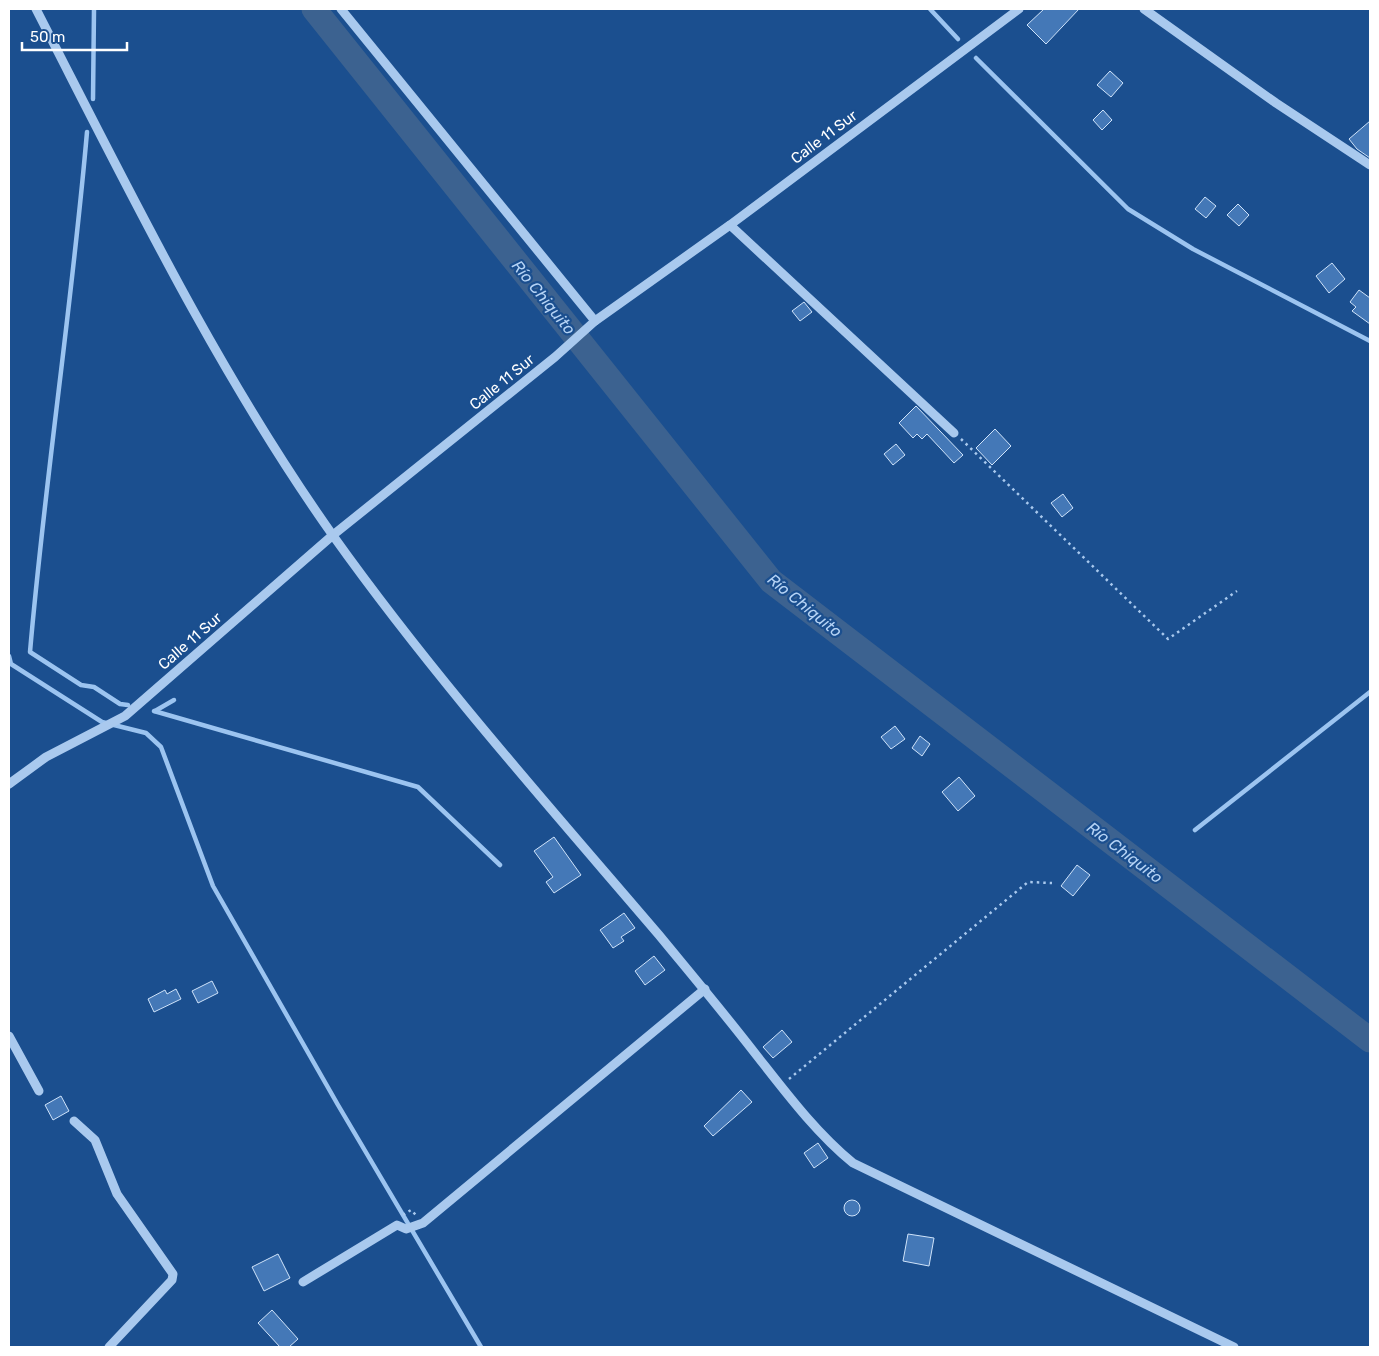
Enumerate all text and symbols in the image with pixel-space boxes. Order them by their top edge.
scale bar [22,20,128,52]
text: 50 m [30,28,65,46]
street label: Calle 11 Sur [787,106,861,168]
water label: Río Chiquito [508,256,579,338]
street label: Calle 11 Sur [466,350,538,414]
water label: Río Chiquito [764,570,846,641]
street label: Calle 11 Sur [155,608,226,673]
water label: Río Chiquito [1083,818,1166,887]

